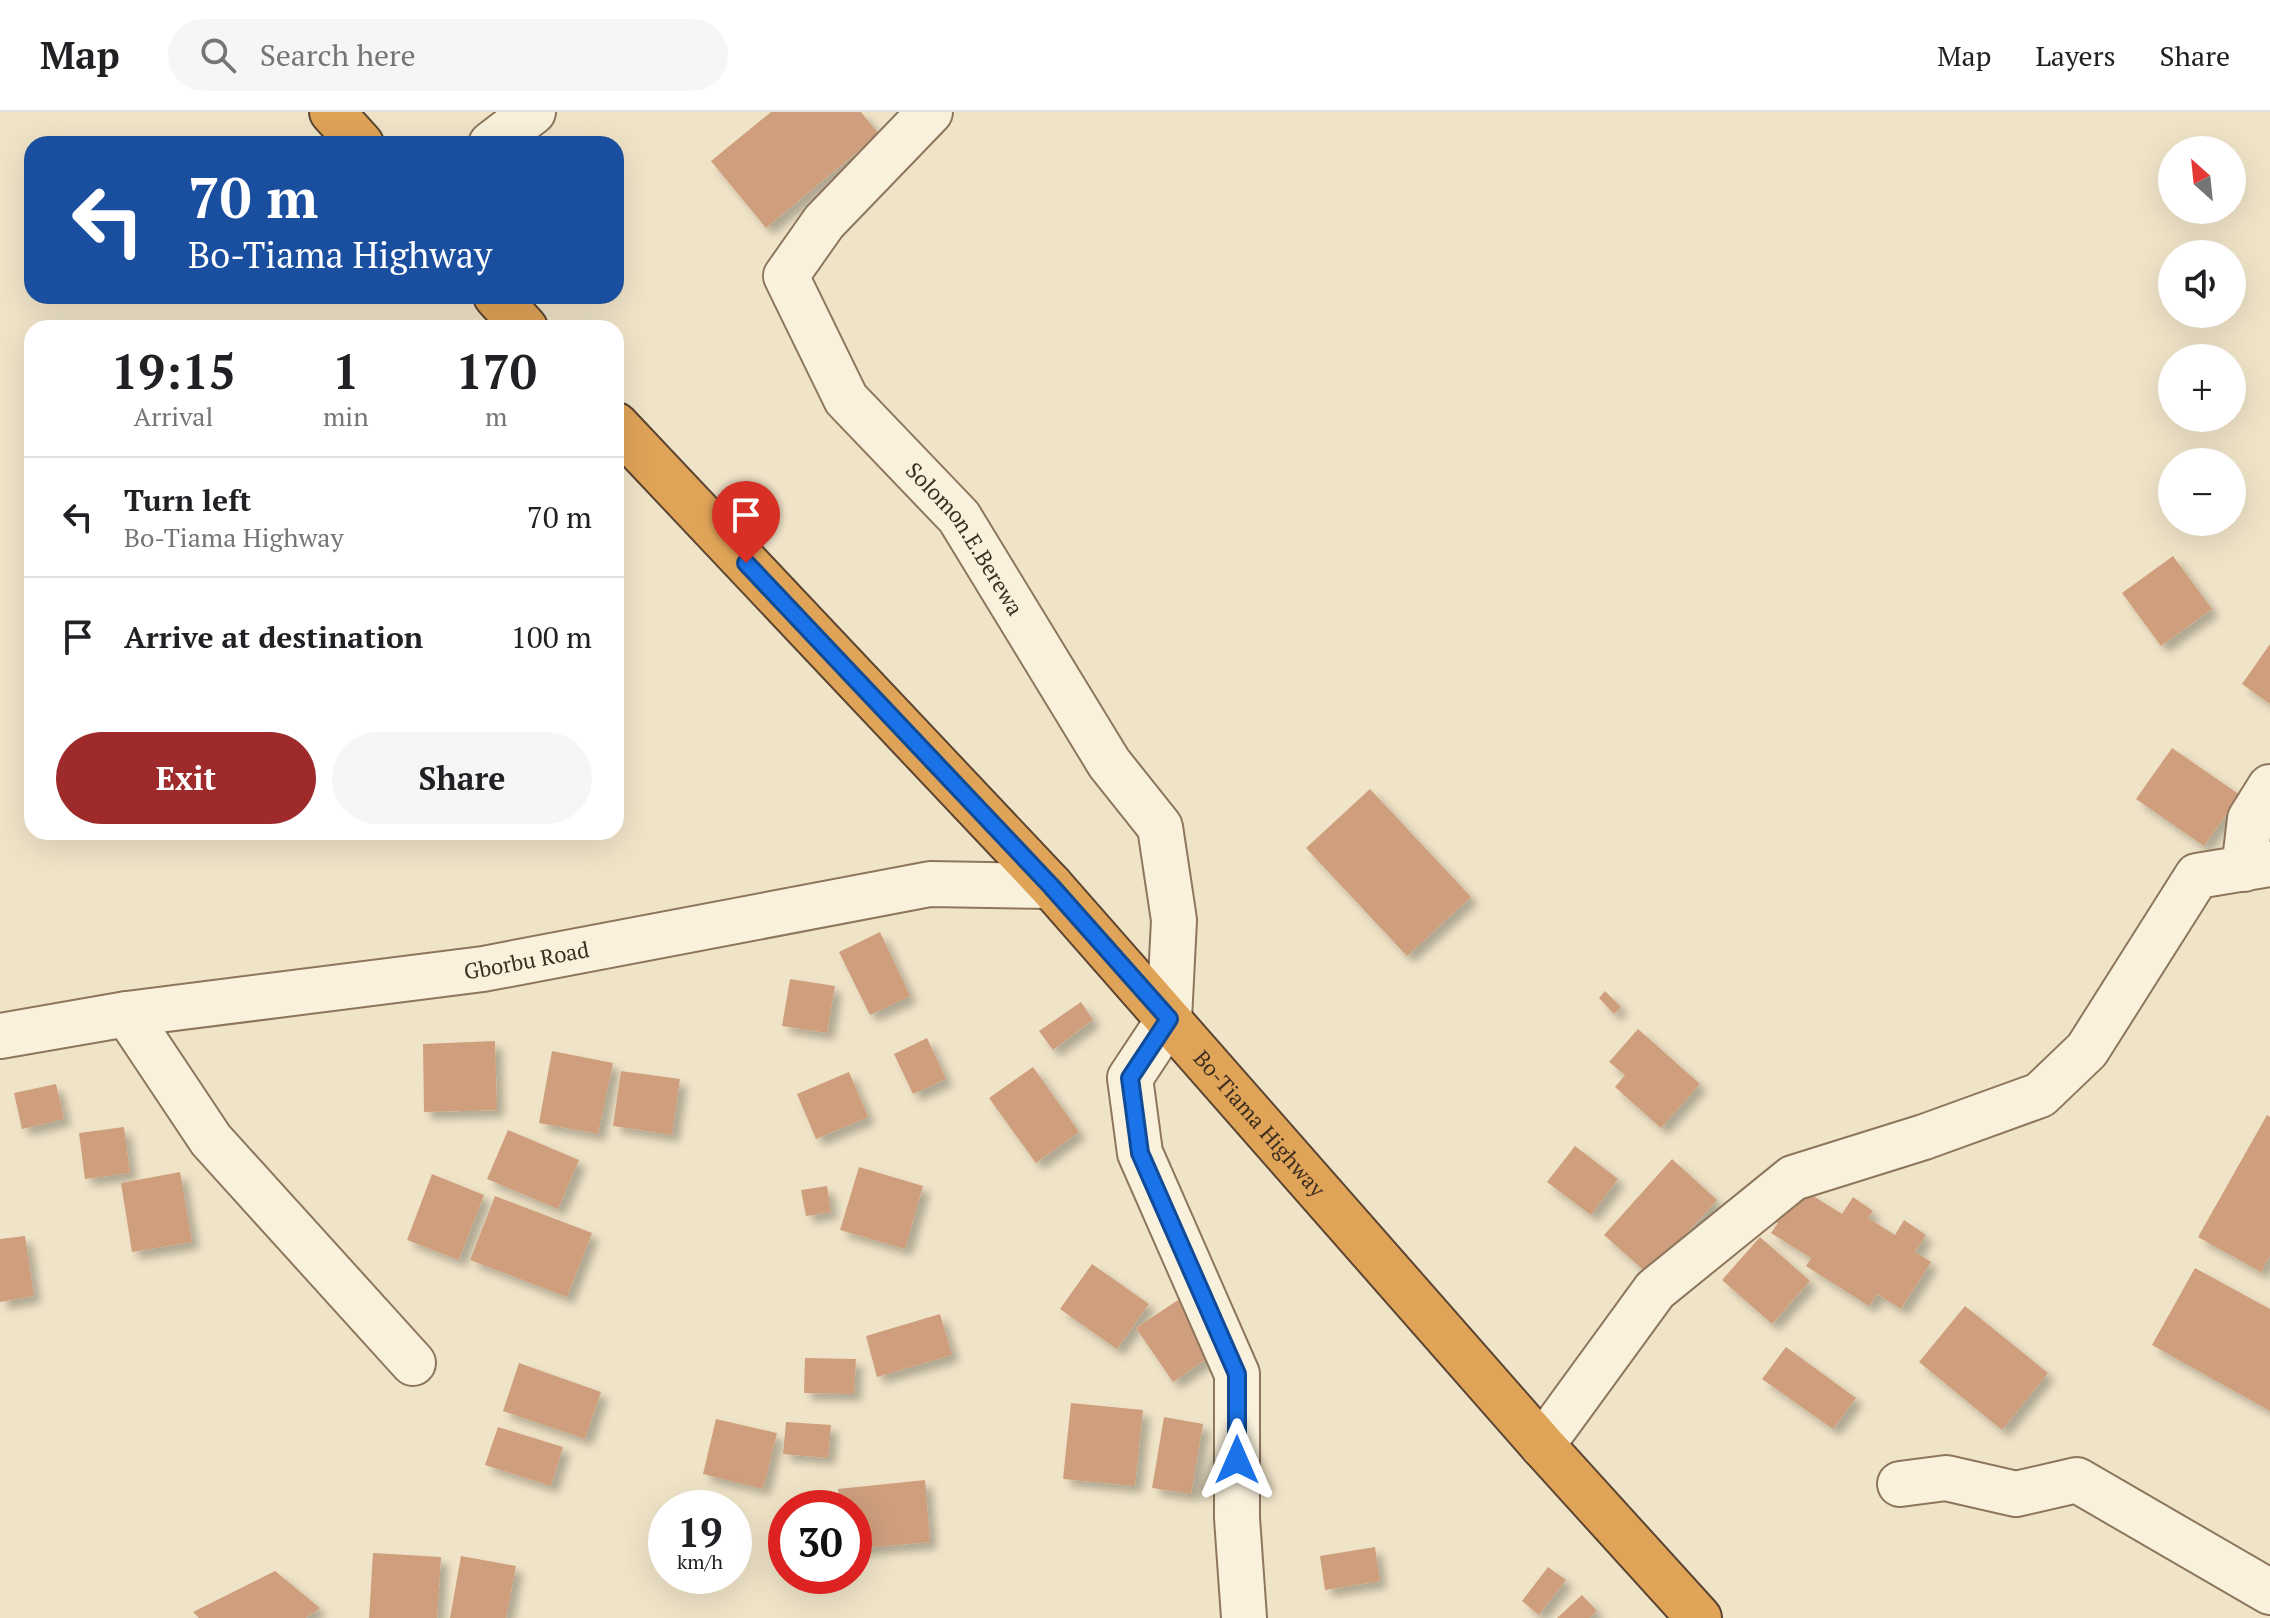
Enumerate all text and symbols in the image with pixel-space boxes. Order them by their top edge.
search box [168,19,728,91]
text: Map [40,30,120,80]
icon: search [196,33,240,77]
text: Search here [260,35,416,75]
text: Map [1937,37,1991,74]
text: Layers [2035,37,2116,74]
text: Share [2160,37,2230,74]
north arrow [2158,136,2246,224]
map controls [2158,136,2246,536]
text: 70 m [188,160,318,234]
icon: left [56,168,160,272]
text: Bo-Tiama Highway [188,231,492,278]
button: sound [2158,240,2246,328]
text: 19:15 [111,339,236,403]
text: 1 [332,339,359,403]
text: 170 [456,339,537,403]
button: + [2158,344,2246,432]
text: Arrival [134,399,213,433]
text: min [323,399,369,433]
text: m [485,399,508,433]
button: − [2158,448,2246,536]
street label: Solomon.E.Berewa [900,456,1030,620]
text: Turn left [124,480,251,520]
pin [712,481,780,563]
icon: arrive [724,493,768,537]
icon: left [56,495,100,539]
text: 70 m [527,497,592,537]
text: Bo-Tiama Highway [124,520,344,554]
icon: arrive [56,615,100,659]
text: Arrive at destination [124,617,423,657]
text: 100 m [511,617,592,657]
button: Exit [56,732,316,824]
button: Share [332,732,592,824]
street label: Gborbu Road [462,934,591,985]
street label: Bo-Tiama Highway [1188,1044,1333,1203]
position arrow [1195,1418,1279,1502]
speed limit sign: 30 [768,1490,872,1594]
text: 19 [677,1505,723,1558]
text: km/h [677,1548,723,1575]

